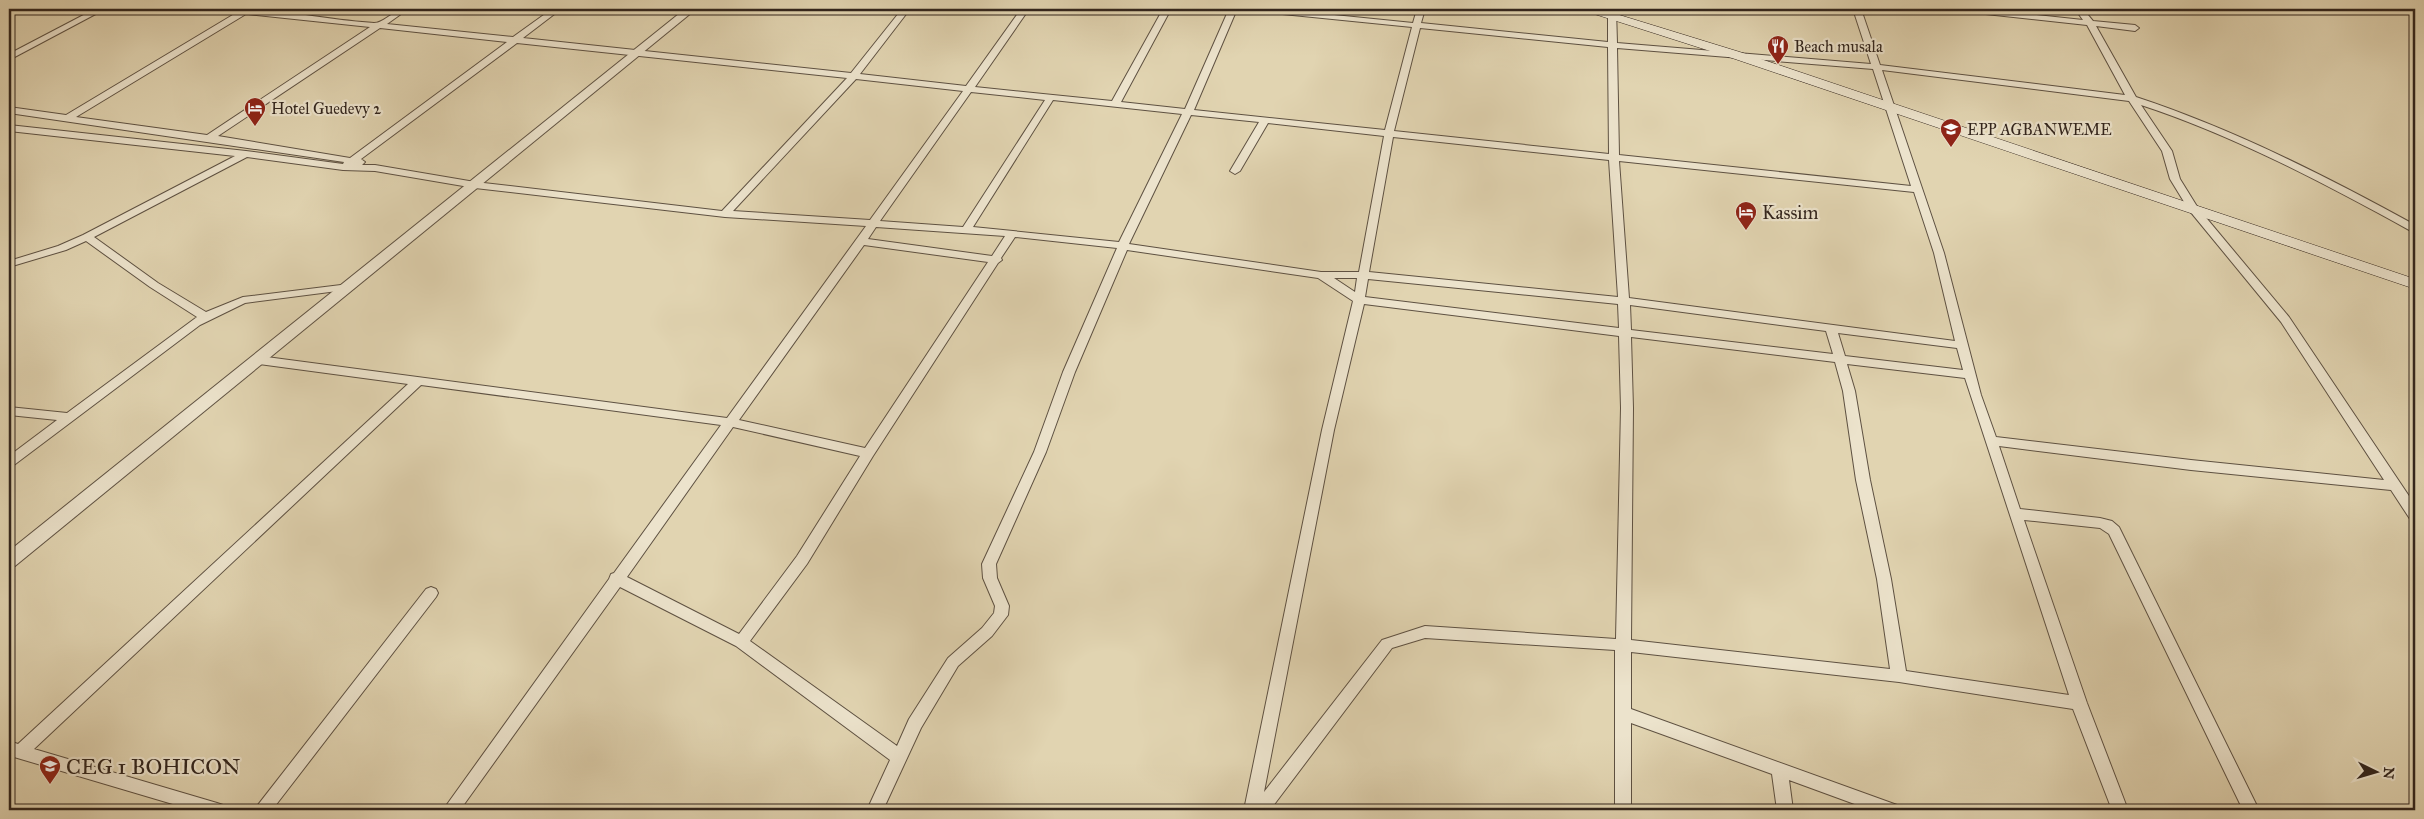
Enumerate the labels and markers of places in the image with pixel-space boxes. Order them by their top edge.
restaurant icon: Beach musala [1766,34,1790,65]
place label: Beach musala [1794,37,1883,56]
hotel icon: Hotel Guedevy 2 [243,96,267,127]
place label: Hotel Guedevy 2 [271,99,381,118]
school or university icon: EPP AGBANWEME [1939,117,1963,148]
place label: EPP AGBANWEME [1967,120,2112,139]
hotel icon: Kassim [1734,200,1758,231]
place label: Kassim [1762,201,1819,224]
place label: CEG 1 BOHICON [66,753,241,780]
school or university icon: CEG 1 BOHICON [38,754,62,785]

